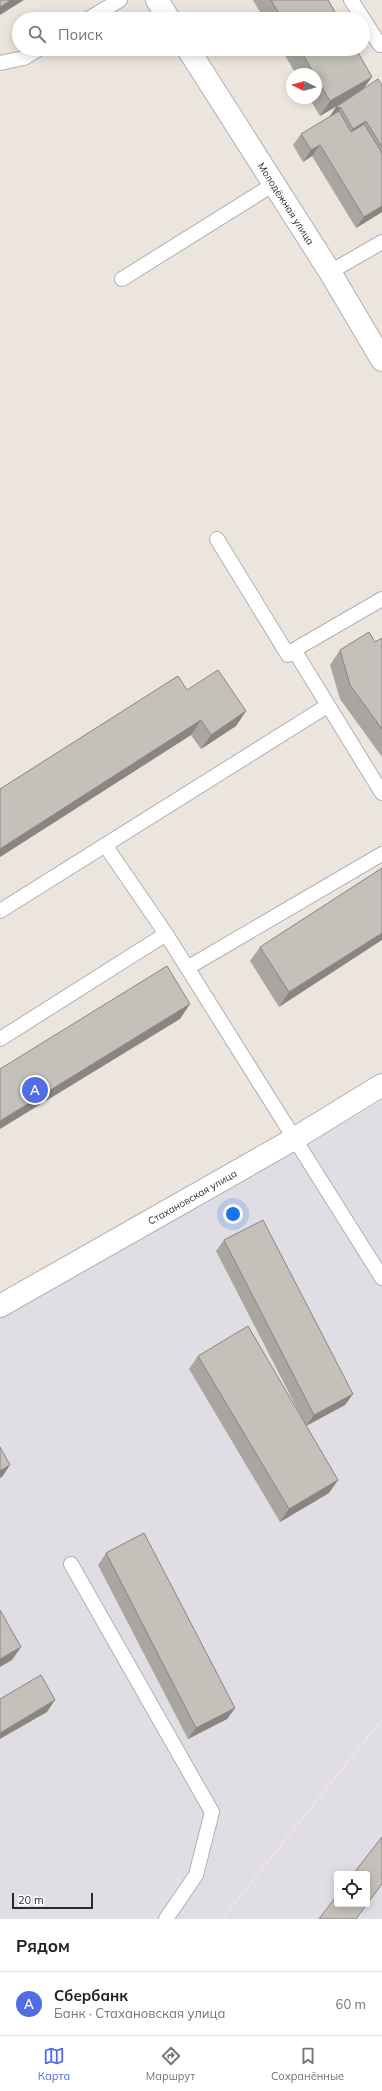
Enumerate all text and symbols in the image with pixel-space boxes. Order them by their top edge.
search box [12,12,370,56]
icon: search [26,23,48,45]
text: Поиск [58,25,103,44]
north arrow [286,68,322,104]
street label: Молодёжная улица [255,160,317,247]
pin: A [22,1075,48,1105]
street label: Стахановская улица [145,1166,239,1227]
your location [223,1204,243,1224]
map controls [334,1871,370,1907]
button: locate [334,1871,370,1907]
scale bar [12,1891,93,1910]
text: 20 m [18,1893,44,1907]
text: Рядом [16,1935,70,1956]
text: Сбербанк [54,1986,128,2005]
text: A [24,1996,34,2012]
text: 60 m [336,1996,366,2012]
text: Банк · Стахановская улица [54,2005,225,2021]
tab: Карта [38,2045,70,2083]
tab: Маршрут [146,2045,195,2083]
tab: Сохранённые [271,2045,344,2083]

